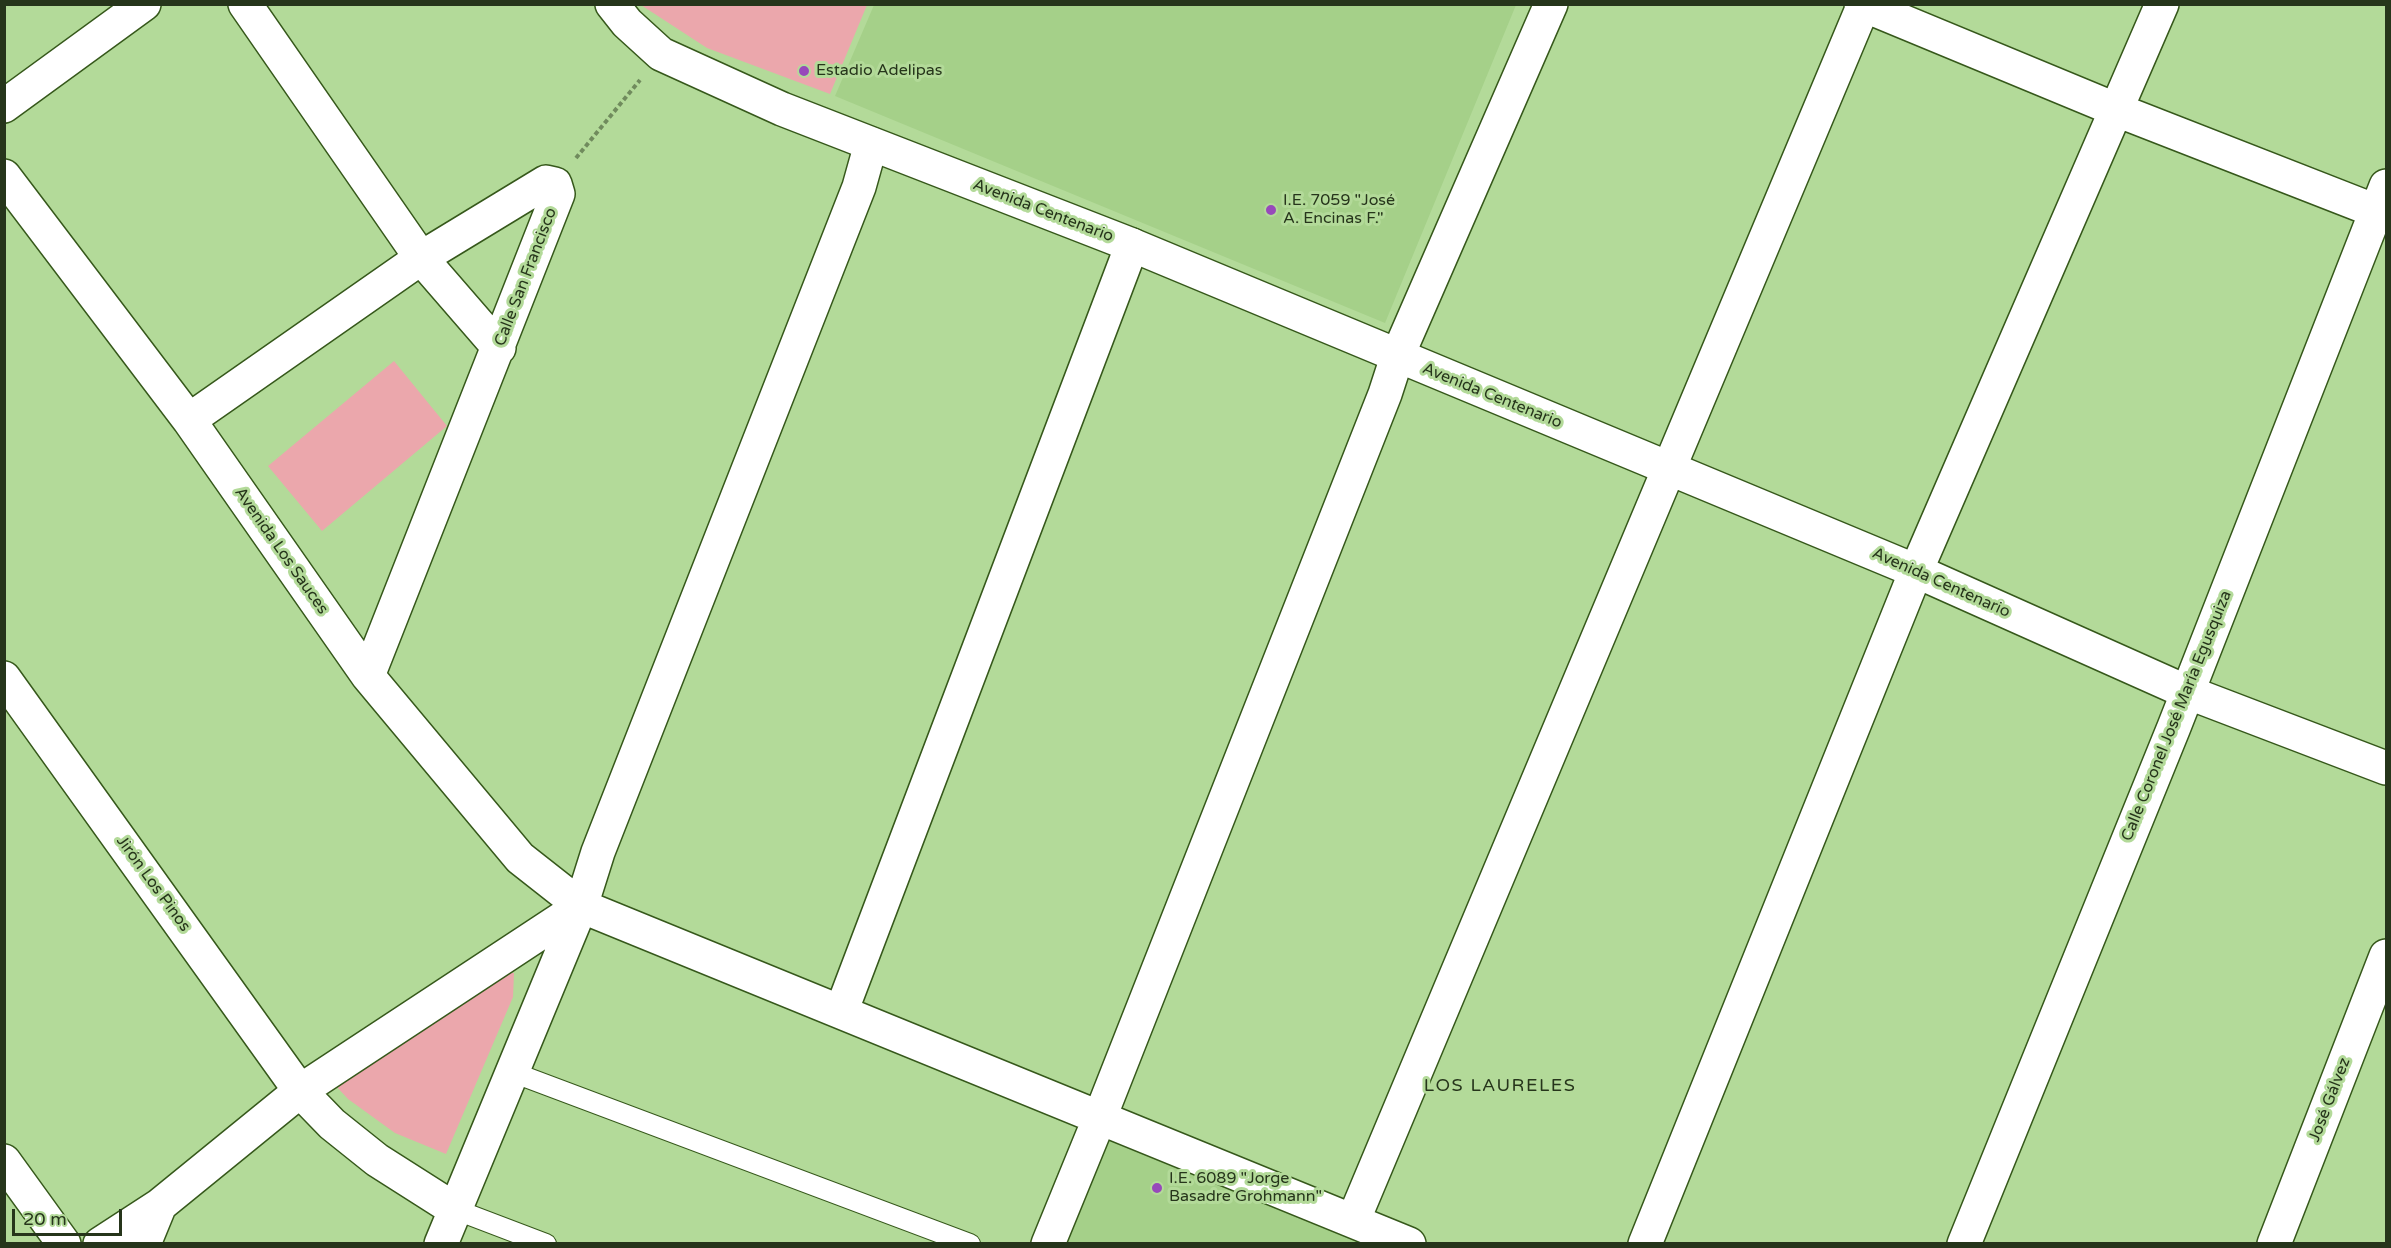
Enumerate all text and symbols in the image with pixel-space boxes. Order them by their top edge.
place label: Estadio Adelipas [816,61,942,81]
marker: Estadio Adelipas [797,64,811,78]
street label: Avenida Centenario [970,175,1116,247]
place label: I.E. 7059 "José A. Encinas F." [1283,191,1395,229]
marker: I.E. 7059 "José A. Encinas F." [1264,203,1278,217]
street label: Calle San Francisco [491,205,561,349]
street label: Avenida Centenario [1419,359,1565,433]
street label: Avenida Los Sauces [230,484,332,618]
street label: Avenida Centenario [1869,544,2013,622]
street label: Calle Coronel José María Egusquiza [2118,588,2236,844]
street label: Jirón Los Pinos [112,832,194,936]
street label: José Gálvez [2305,1055,2355,1145]
district label: LOS LAURELES [1424,1075,1576,1097]
place label: I.E. 6089 "Jorge Basadre Grohmann" [1169,1169,1322,1207]
marker: I.E. 6089 "Jorge Basadre Grohmann" [1150,1181,1164,1195]
scale bar [15,1197,124,1235]
text: 20 m [23,1208,67,1230]

